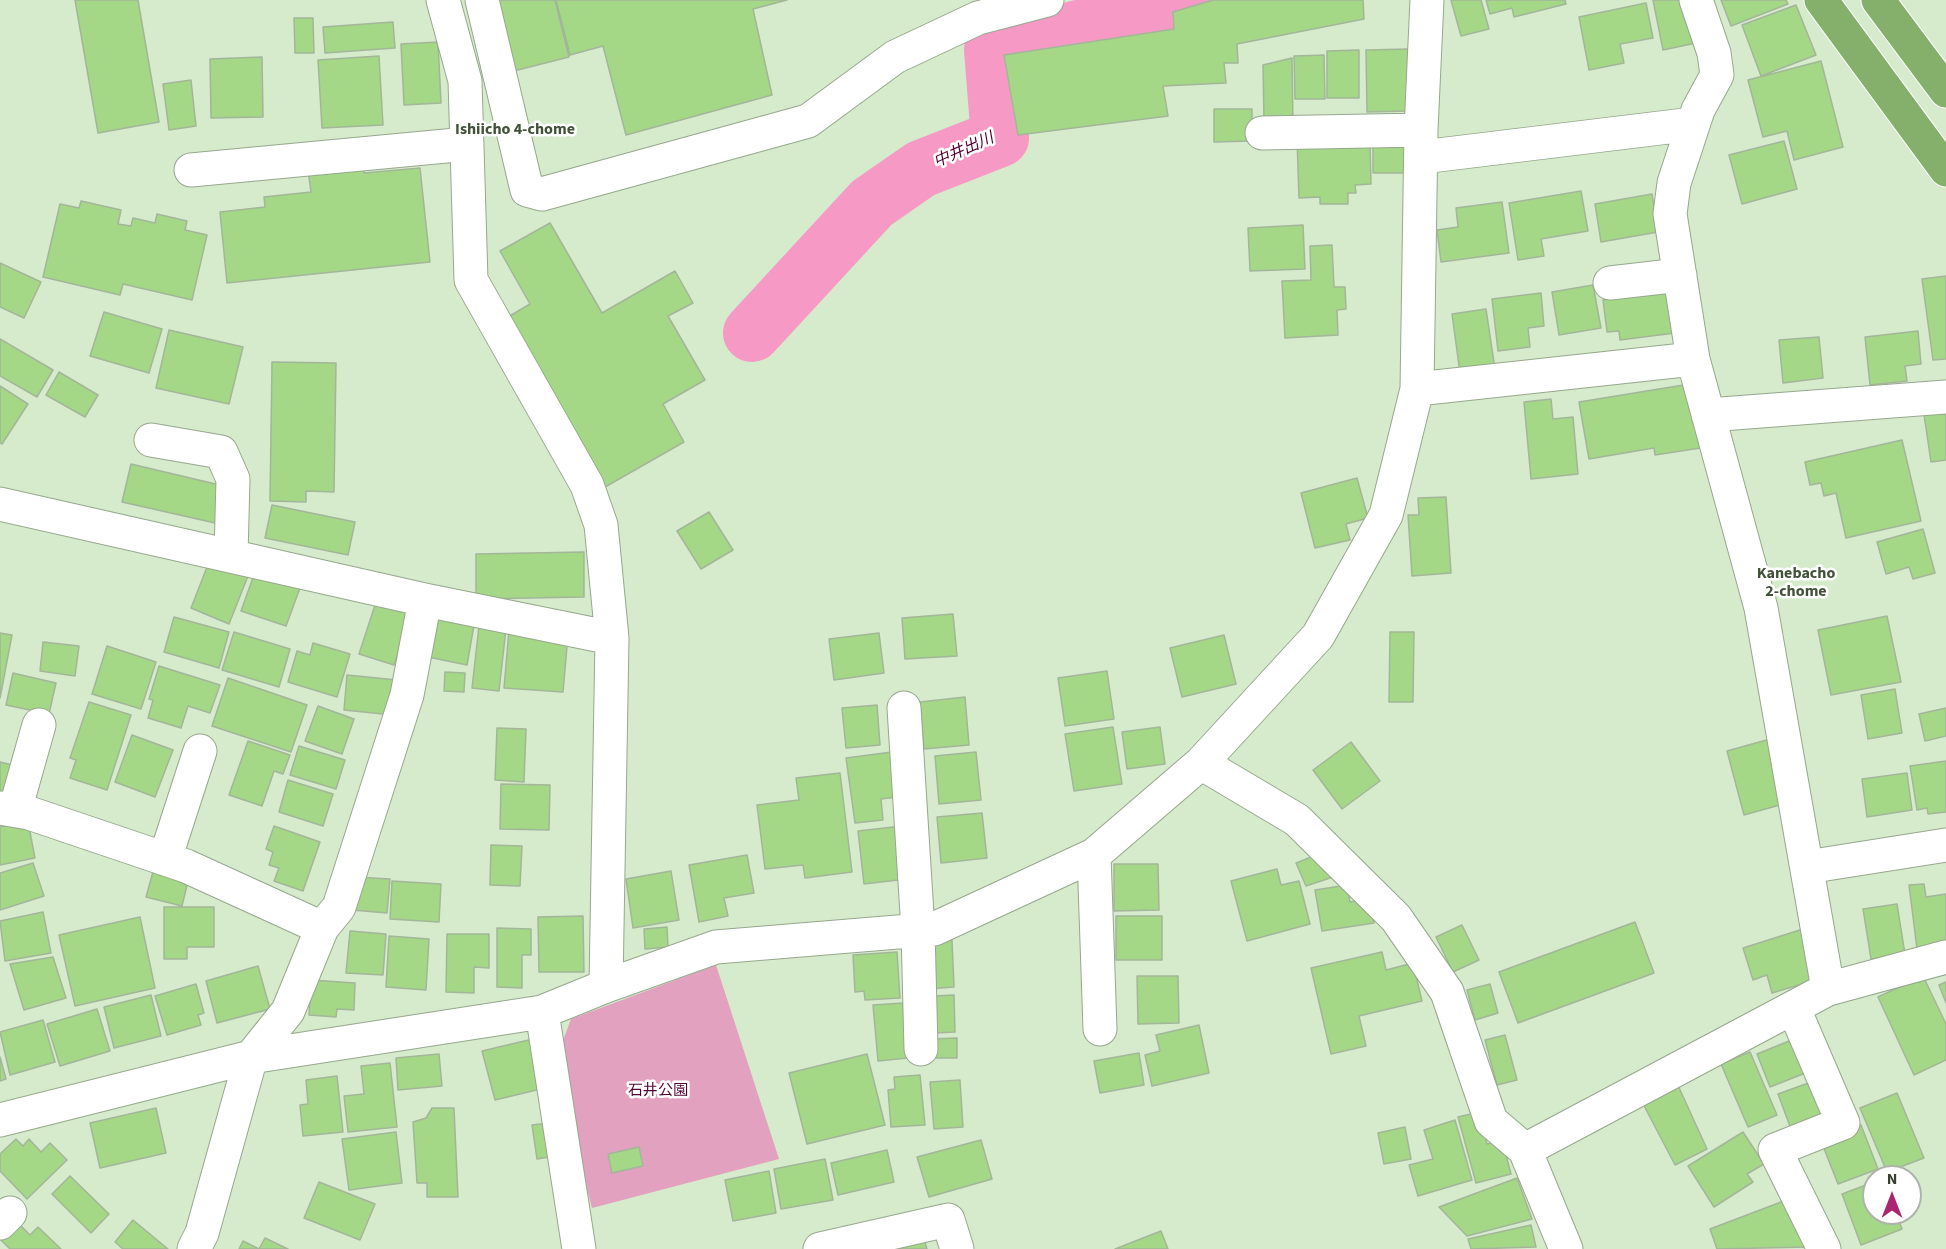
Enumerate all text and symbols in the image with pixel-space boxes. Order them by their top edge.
district label: Ishiicho 4-chome [455,120,575,140]
water label: 中井出川 [931,129,997,173]
district label: Kanebacho 2-chome [1757,564,1835,602]
park label: 石井公園 [628,1083,688,1101]
north arrow [1862,1165,1922,1225]
text: N [1887,1168,1897,1190]

